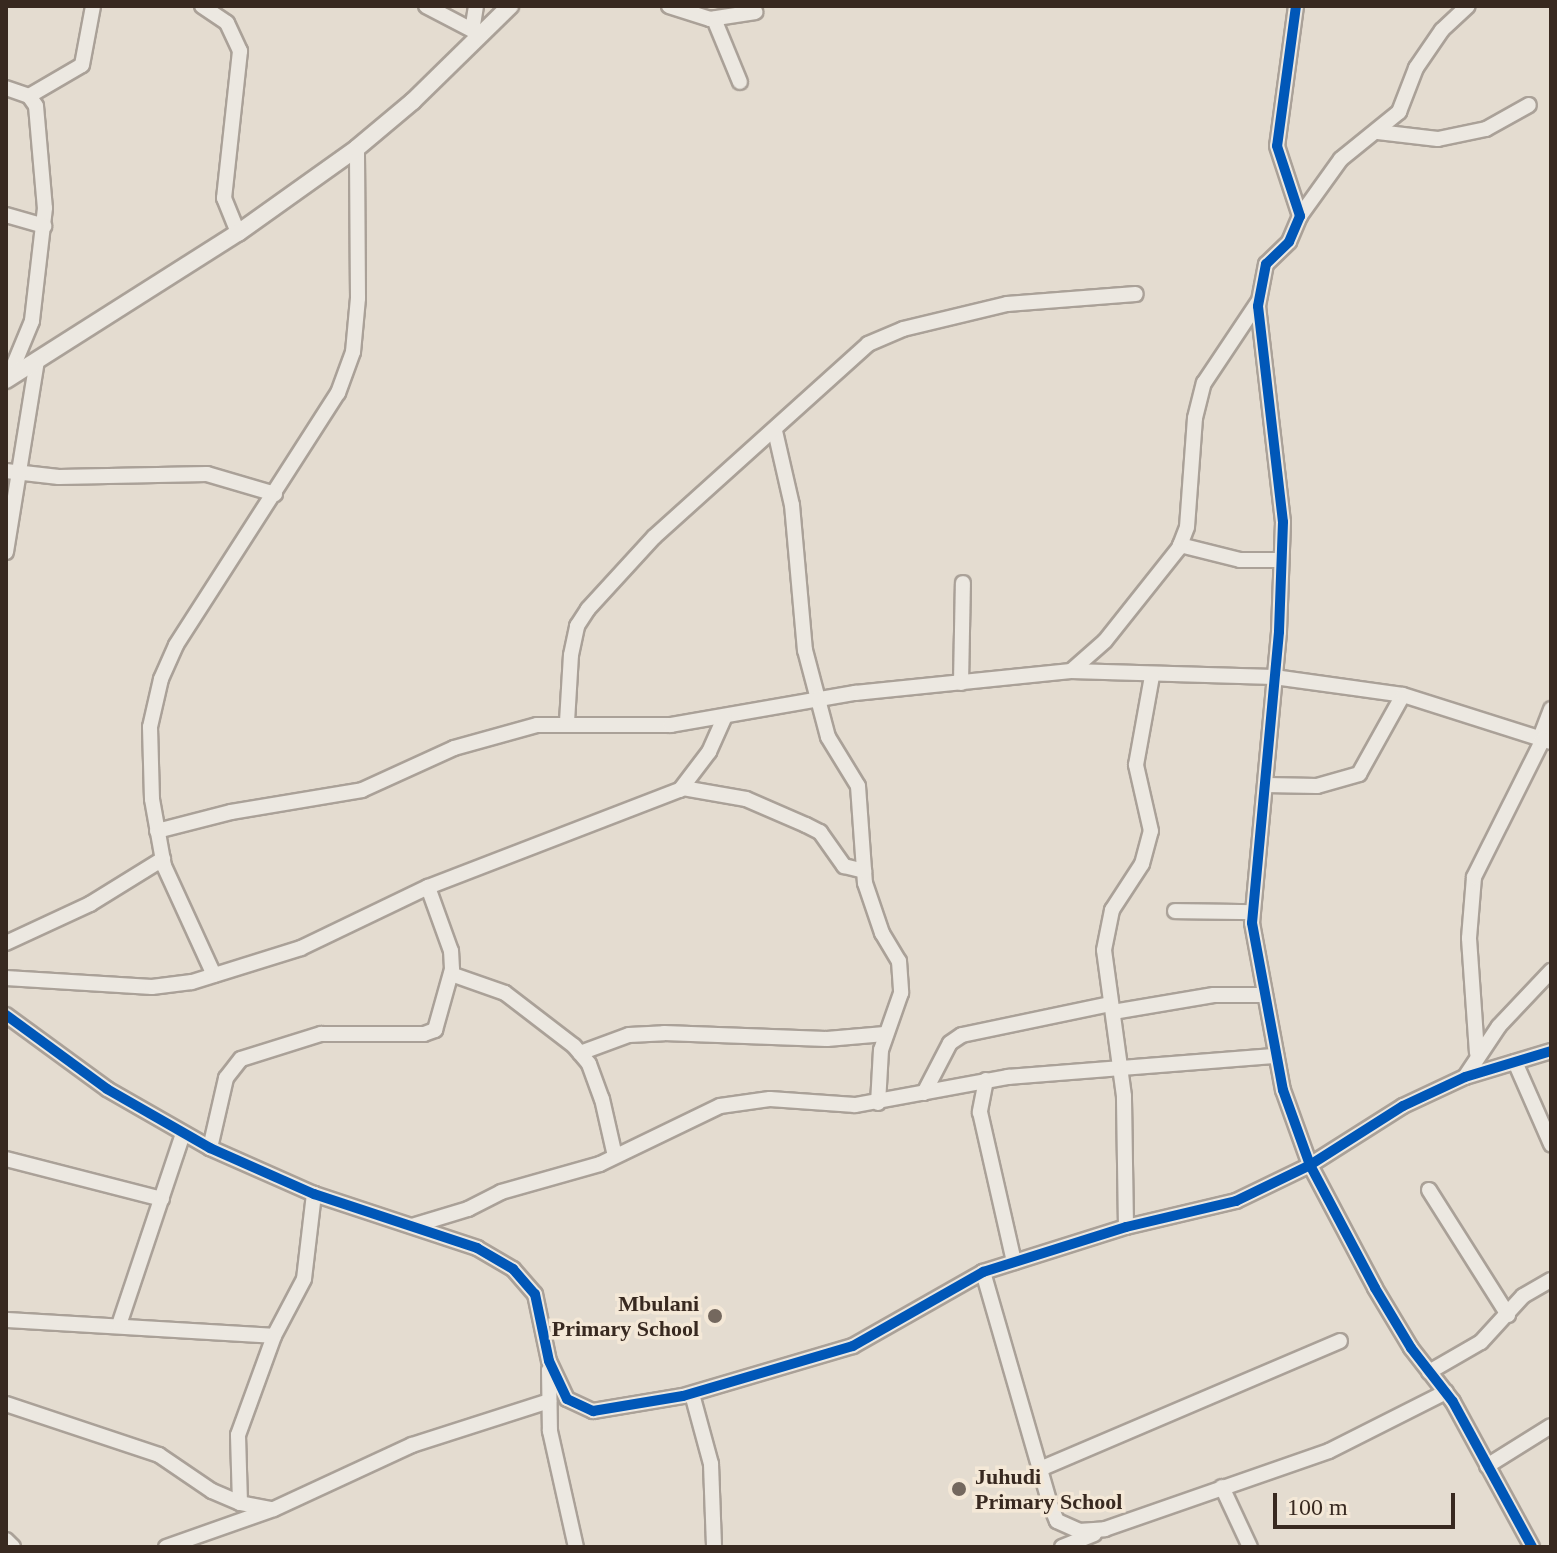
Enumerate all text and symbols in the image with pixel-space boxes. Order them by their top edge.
place label: Mbulani Primary School [552,1290,699,1342]
marker: Mbulani Primary School [706,1307,724,1325]
place label: Juhudi Primary School [975,1463,1122,1514]
scale bar [1277,1477,1459,1527]
marker: Juhudi Primary School [950,1480,968,1498]
text: 100 m [1287,1494,1348,1520]

